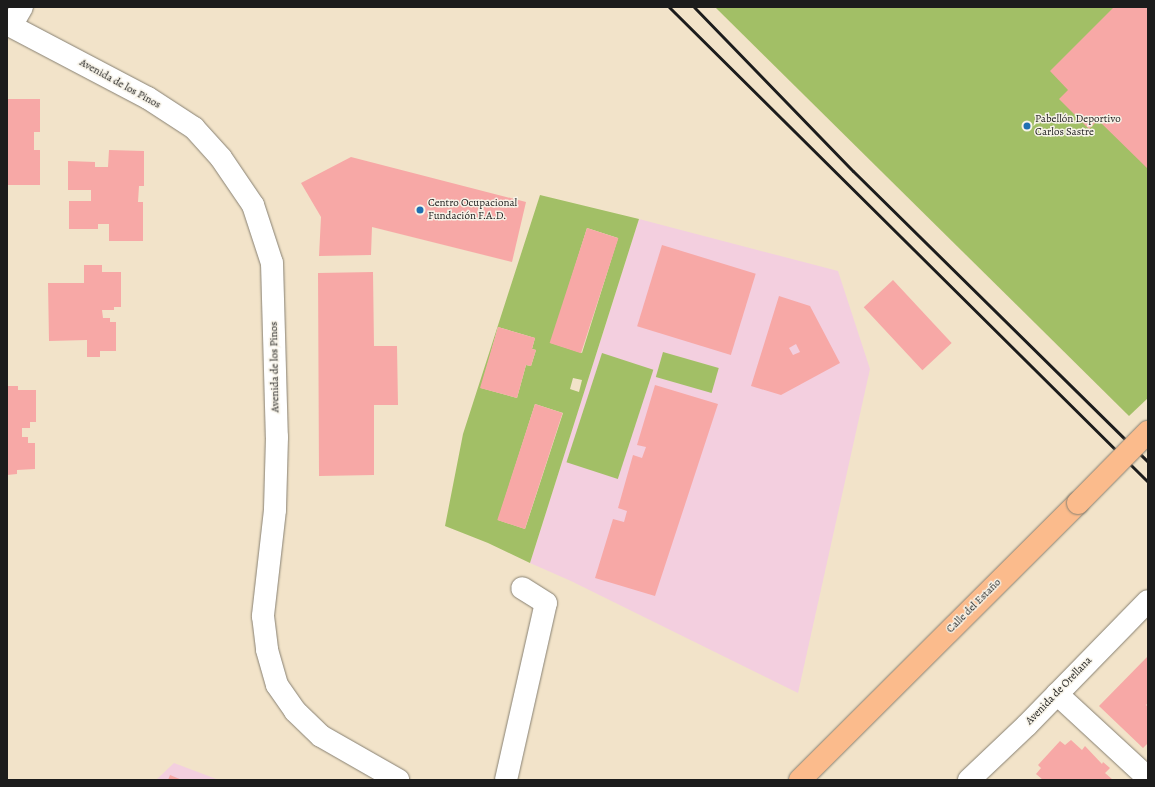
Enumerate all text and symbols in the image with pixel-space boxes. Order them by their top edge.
street label: Avenida de los Pinos [77,56,163,112]
place label: Pabellón Deportivo Carlos Sastre [1035,113,1121,139]
marker: Pabellón Deportivo Carlos Sastre [1022,121,1032,131]
place label: Centro Ocupacional Fundación F.A.D. [428,197,517,223]
marker: Centro Ocupacional Fundación F.A.D. [415,205,425,215]
street label: Avenida de los Pinos [268,321,282,413]
street label: Calle del Estaño [944,576,1004,636]
street label: Avenida de Orellana [1023,654,1095,728]

